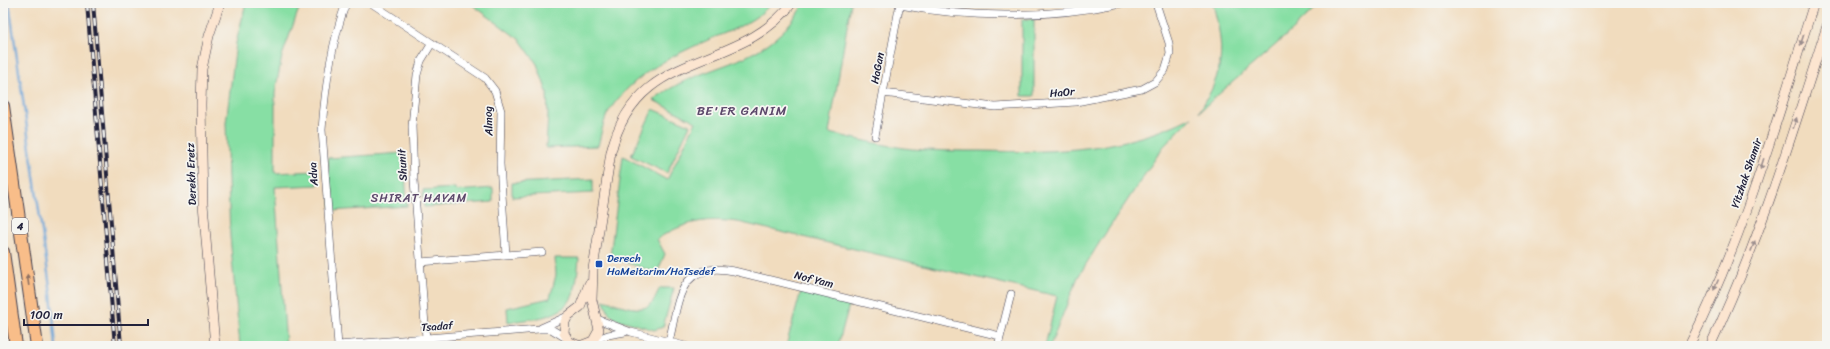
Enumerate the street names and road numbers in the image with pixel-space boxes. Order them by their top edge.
street label: HaGan [865,51,890,85]
street label: HaOr [1049,82,1077,103]
street label: Almog [478,105,499,137]
street label: Yitzhak Shamir [1726,134,1768,211]
street label: Derekh Eretz [181,141,202,206]
street label: Shunit [392,148,413,181]
street label: Adva [303,161,324,187]
road number: 4 [12,218,28,234]
street label: Nof Yam [792,265,836,294]
street label: Tsadaf [421,316,455,337]

